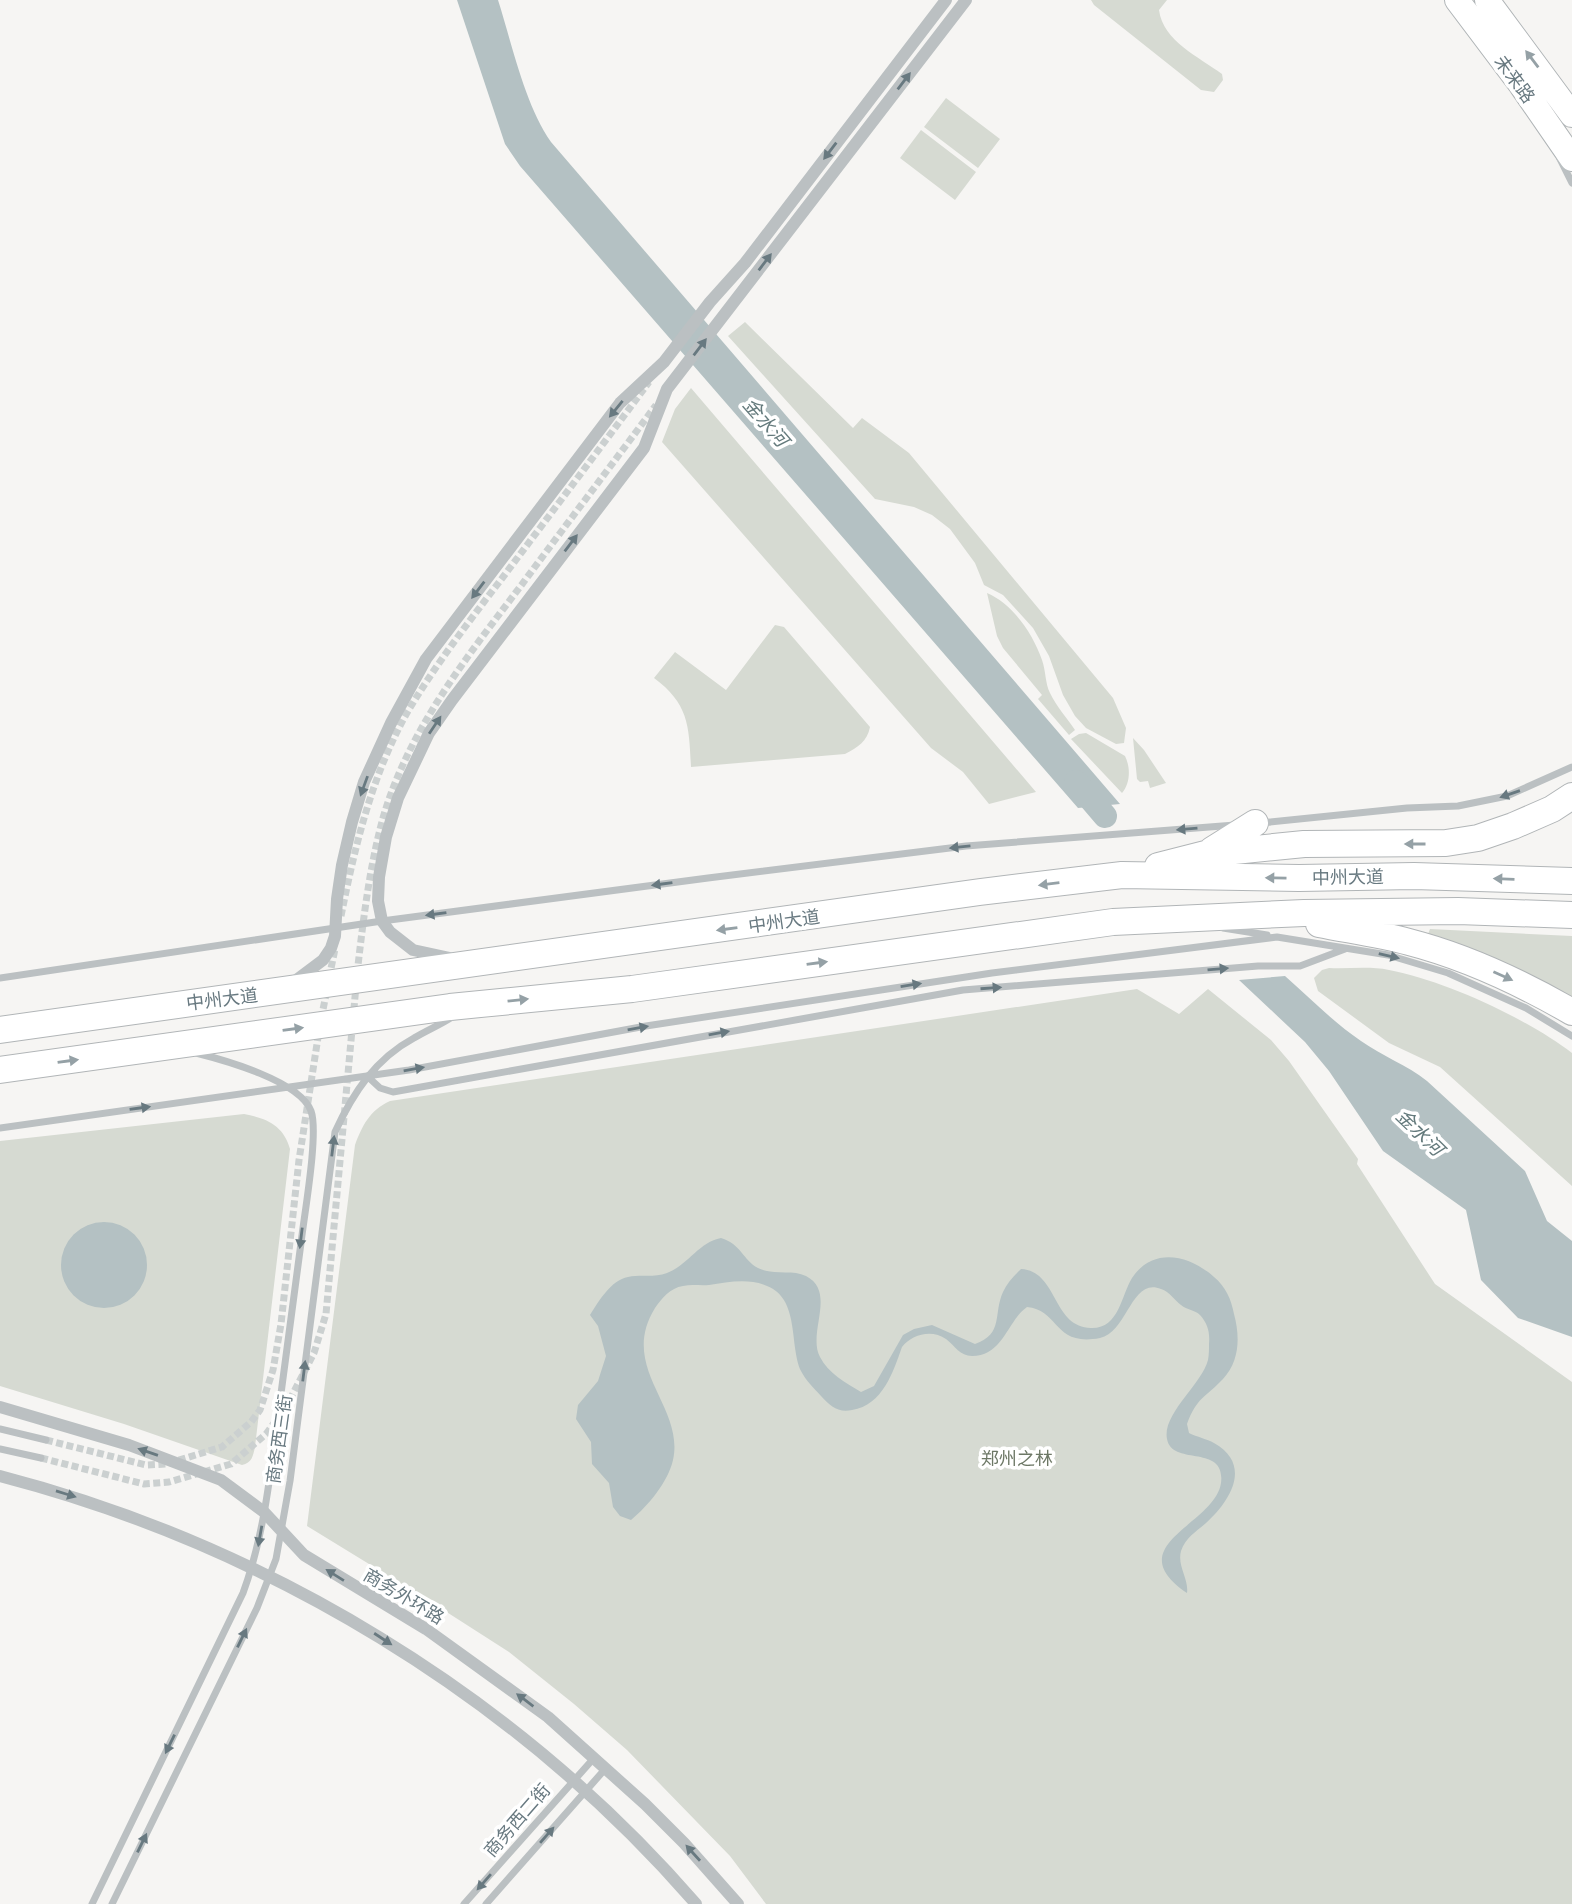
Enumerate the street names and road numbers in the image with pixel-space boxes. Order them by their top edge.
street label: 未来路 [1491,51,1539,107]
street label: 中州大道 [1312,866,1384,888]
street label: 中州大道 [747,906,821,936]
street label: 中州大道 [185,984,259,1014]
street label: 商务西三街 [262,1393,296,1485]
street label: 商务外环路 [360,1564,448,1628]
street label: 商务西二街 [480,1779,554,1861]

